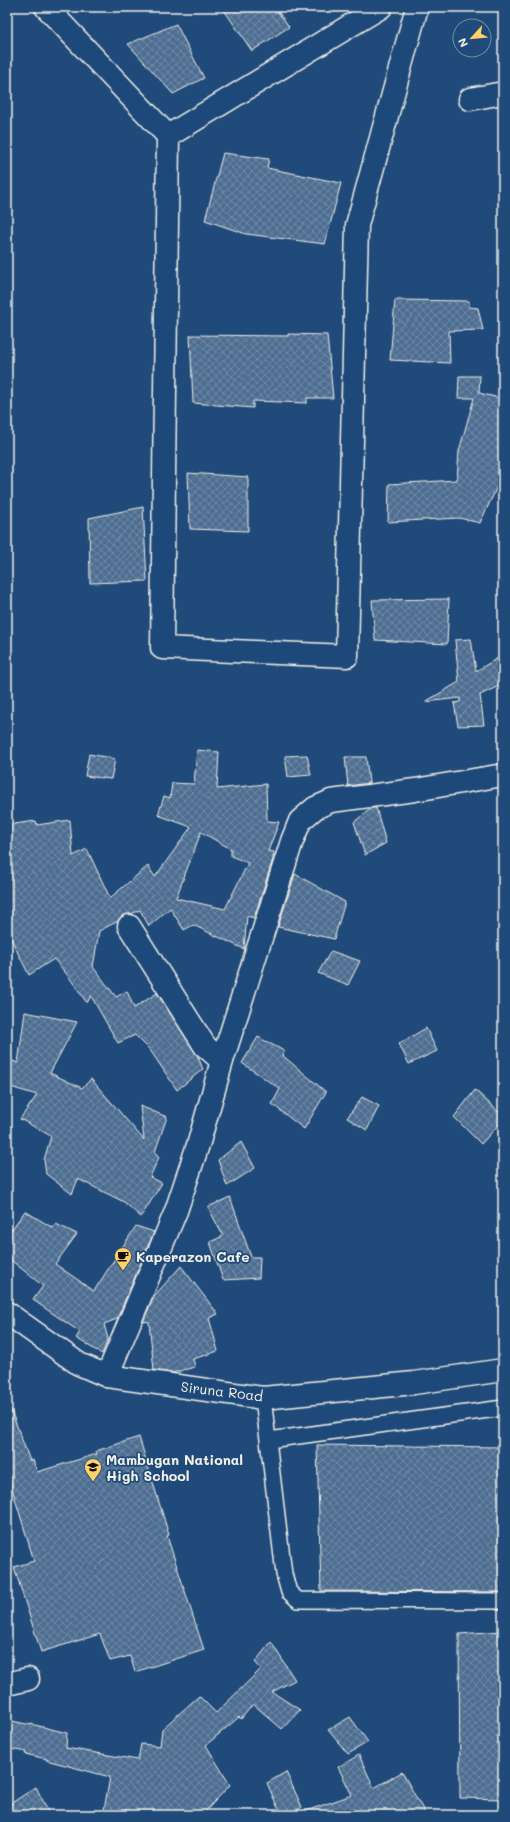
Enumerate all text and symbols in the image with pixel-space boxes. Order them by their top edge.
north arrow [452,18,492,58]
text: N [454,36,471,50]
cafe icon: Kaperazon Cafe [113,1246,133,1271]
place label: Kaperazon Cafe [136,1247,250,1266]
street label: Siruna Road [180,1377,264,1405]
place label: Mambugan National High School [106,1450,243,1485]
school or university icon: Mambugan National High School [83,1457,103,1482]

